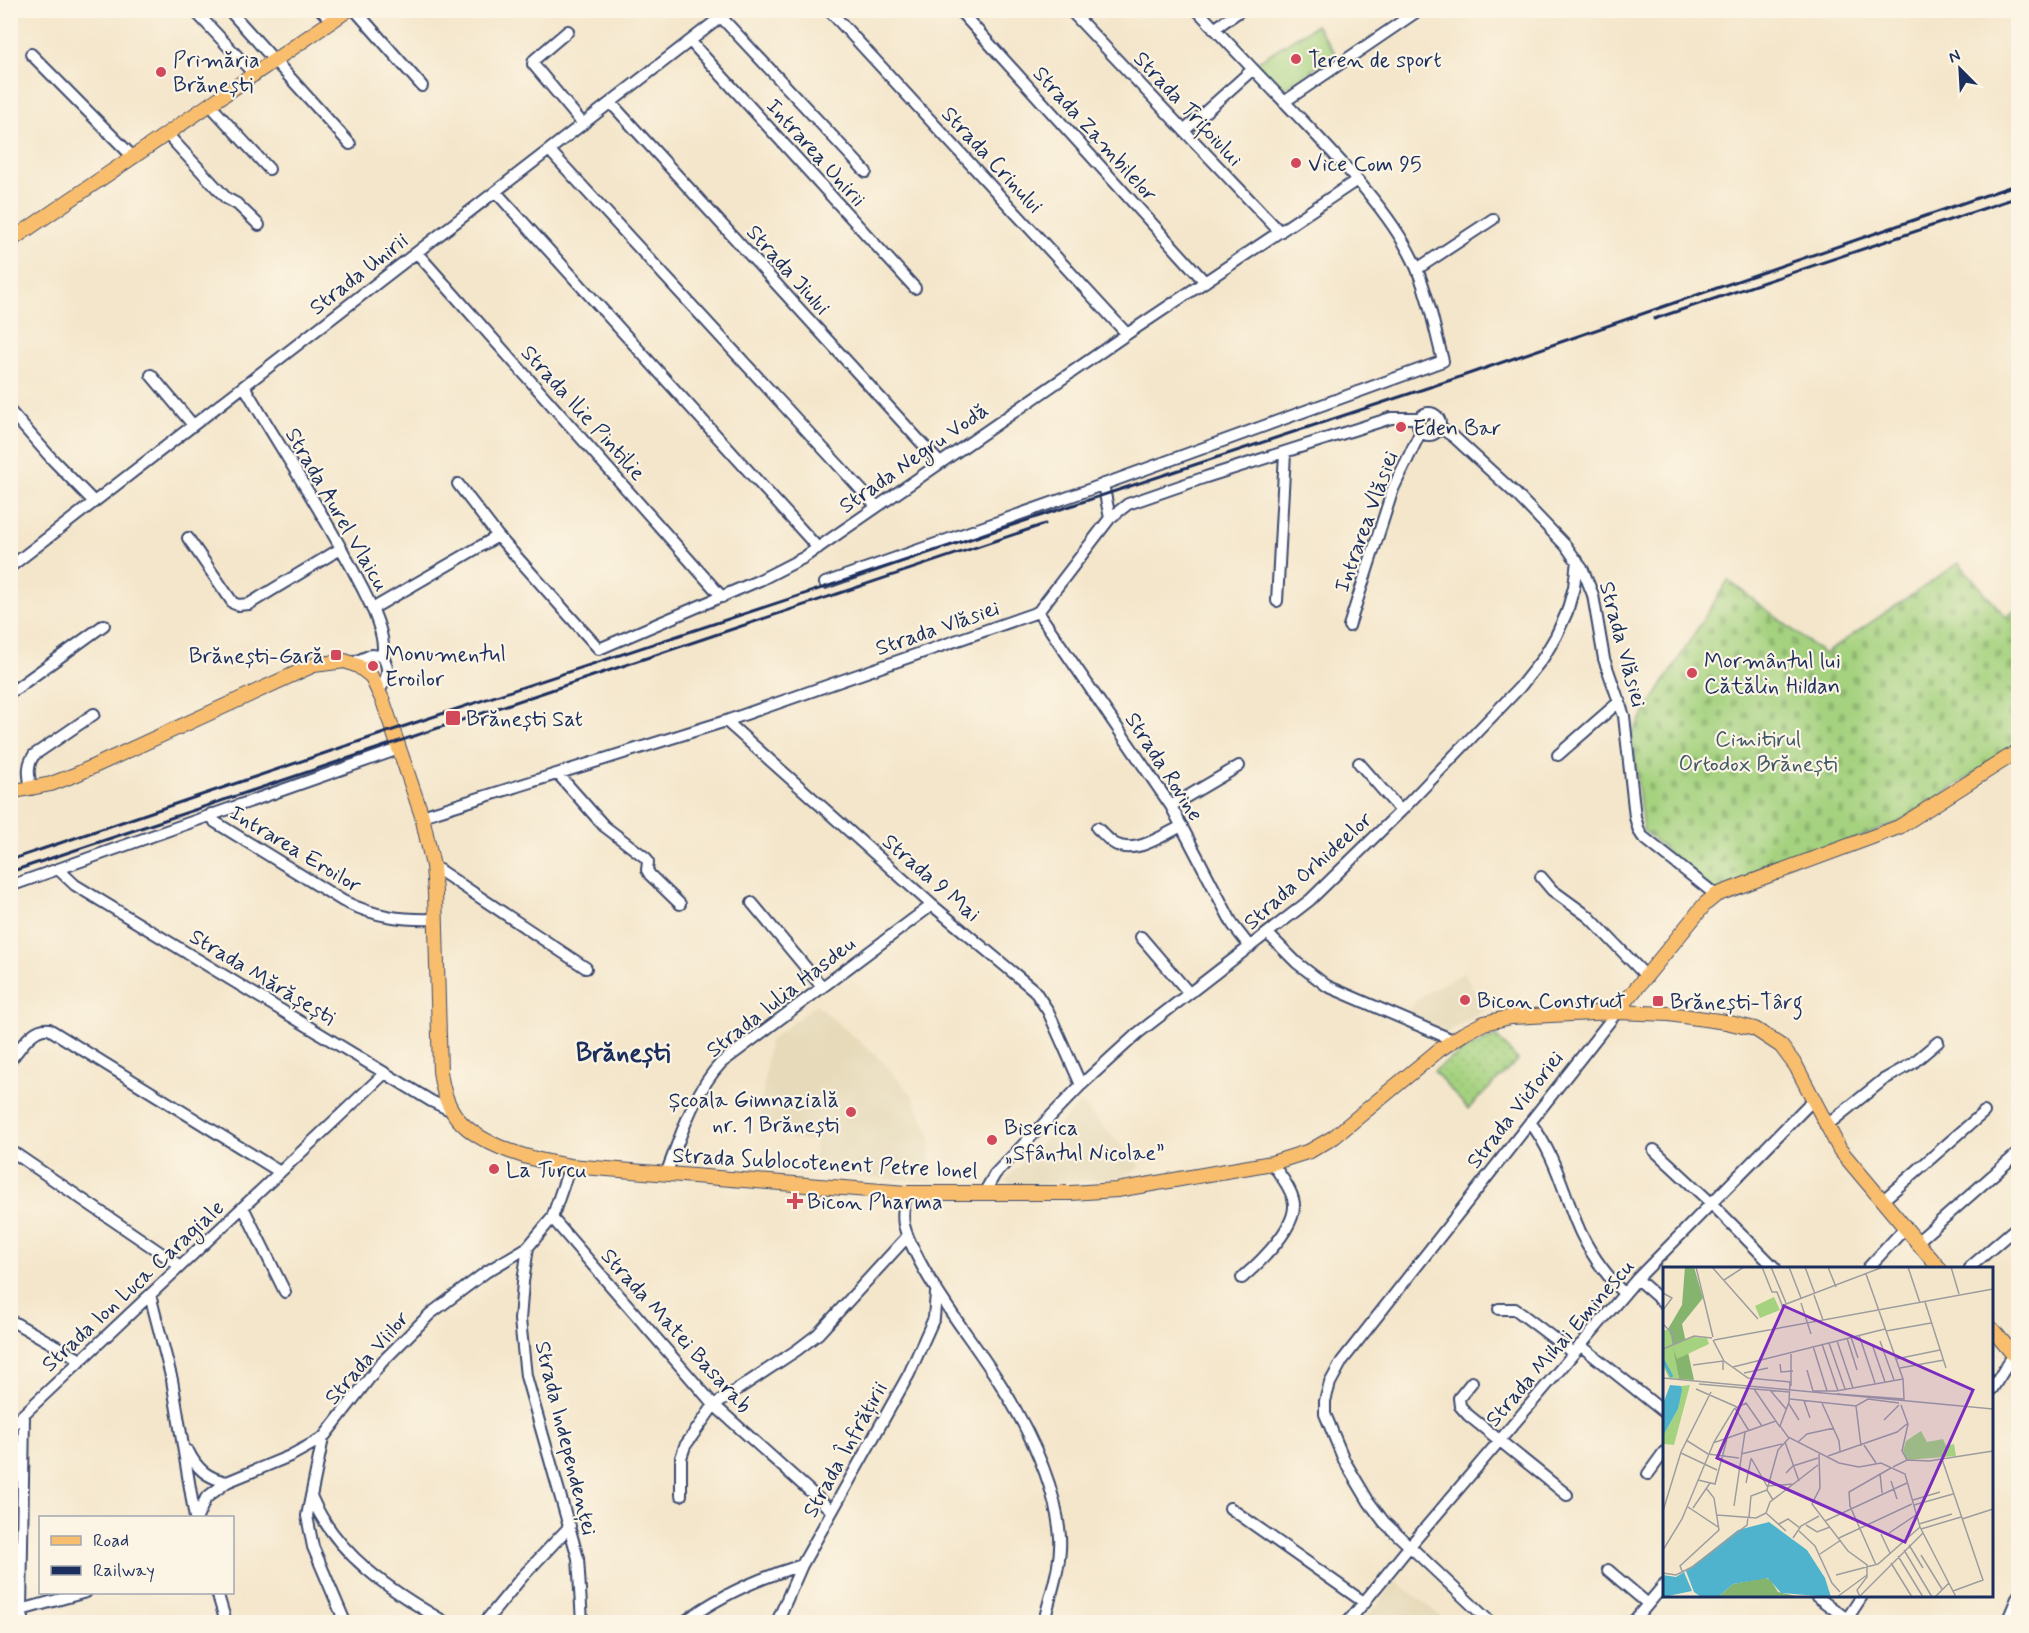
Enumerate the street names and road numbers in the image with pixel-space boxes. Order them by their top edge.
street label: Strada Trifoiului [1125,46,1248,175]
street label: Strada Zambilelor [1026,61,1163,208]
street label: Intrarea Unirii [759,93,872,213]
street label: Strada Crinului [935,101,1048,220]
street label: Strada Jiului [739,219,836,322]
street label: Strada Unirii [304,227,414,322]
street label: Strada Ilie Pintilie [514,340,651,487]
street label: Strada Negru Vodă [834,397,996,523]
street label: Strada Aurel Vlaicu [278,423,395,597]
street label: Intrarea Vlăsiei [1328,447,1405,596]
street label: Strada Vlăsiei [1592,579,1652,710]
street label: Strada Vlăsiei [872,595,1003,663]
street label: Strada Rovine [1118,707,1209,827]
street label: Intrarea Eroilor [224,799,367,900]
street label: Strada Orhideelor [1238,806,1379,937]
street label: Strada 9 Mai [876,828,986,929]
street label: Strada Mărășești [184,923,340,1032]
street label: Strada Iulia Hasdeu [701,931,862,1065]
street label: Strada Victoriei [1461,1045,1571,1175]
street label: Strada Sublocotenent Petre Ionel [671,1142,978,1186]
street label: Strada Ion Luca Caragiale [36,1194,233,1381]
street label: Strada Matei Basarab [594,1243,757,1420]
street label: Strada Mihai Eminescu [1480,1253,1641,1433]
street label: Strada Viilor [319,1305,416,1411]
street label: Strada Independenței [527,1338,603,1539]
street label: Strada Înfrățirii [797,1377,895,1523]

